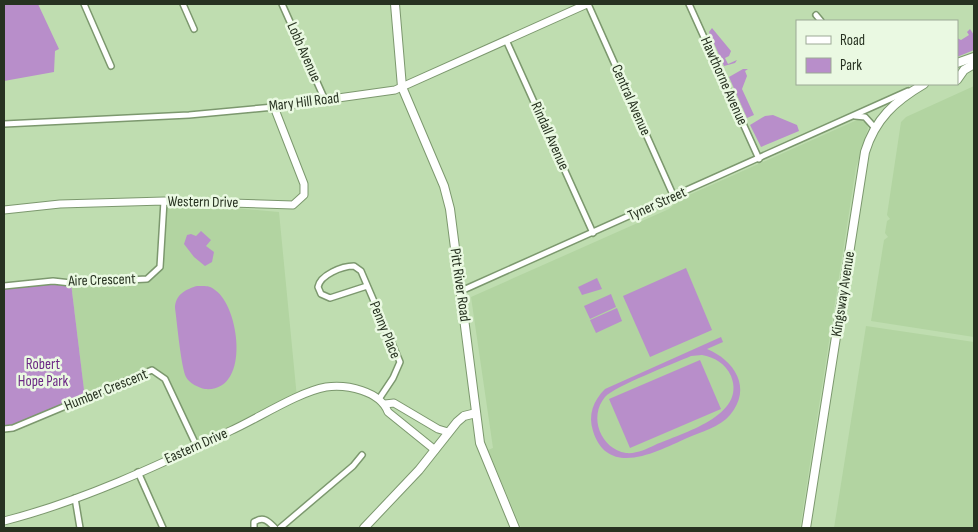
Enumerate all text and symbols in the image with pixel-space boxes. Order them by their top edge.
street label: Lobb Avenue [282,19,326,85]
legend [796,20,958,85]
text: Road [840,31,865,50]
street label: Hawthorne Avenue [696,34,752,128]
text: Park [840,56,862,75]
street label: Central Avenue [607,61,655,139]
street label: Mary Hill Road [268,88,340,116]
street label: Rindall Avenue [527,99,573,173]
street label: Tyner Street [625,183,690,225]
street label: Western Drive [167,192,239,212]
street label: Pitt River Road [445,247,475,323]
street label: Kingsway Avenue [827,250,859,338]
street label: Aire Crescent [67,269,136,291]
street label: Penny Place [365,299,405,361]
park label: Robert Hope Park [18,355,68,391]
street label: Humber Crescent [62,365,151,415]
street label: Eastern Drive [162,424,230,468]

